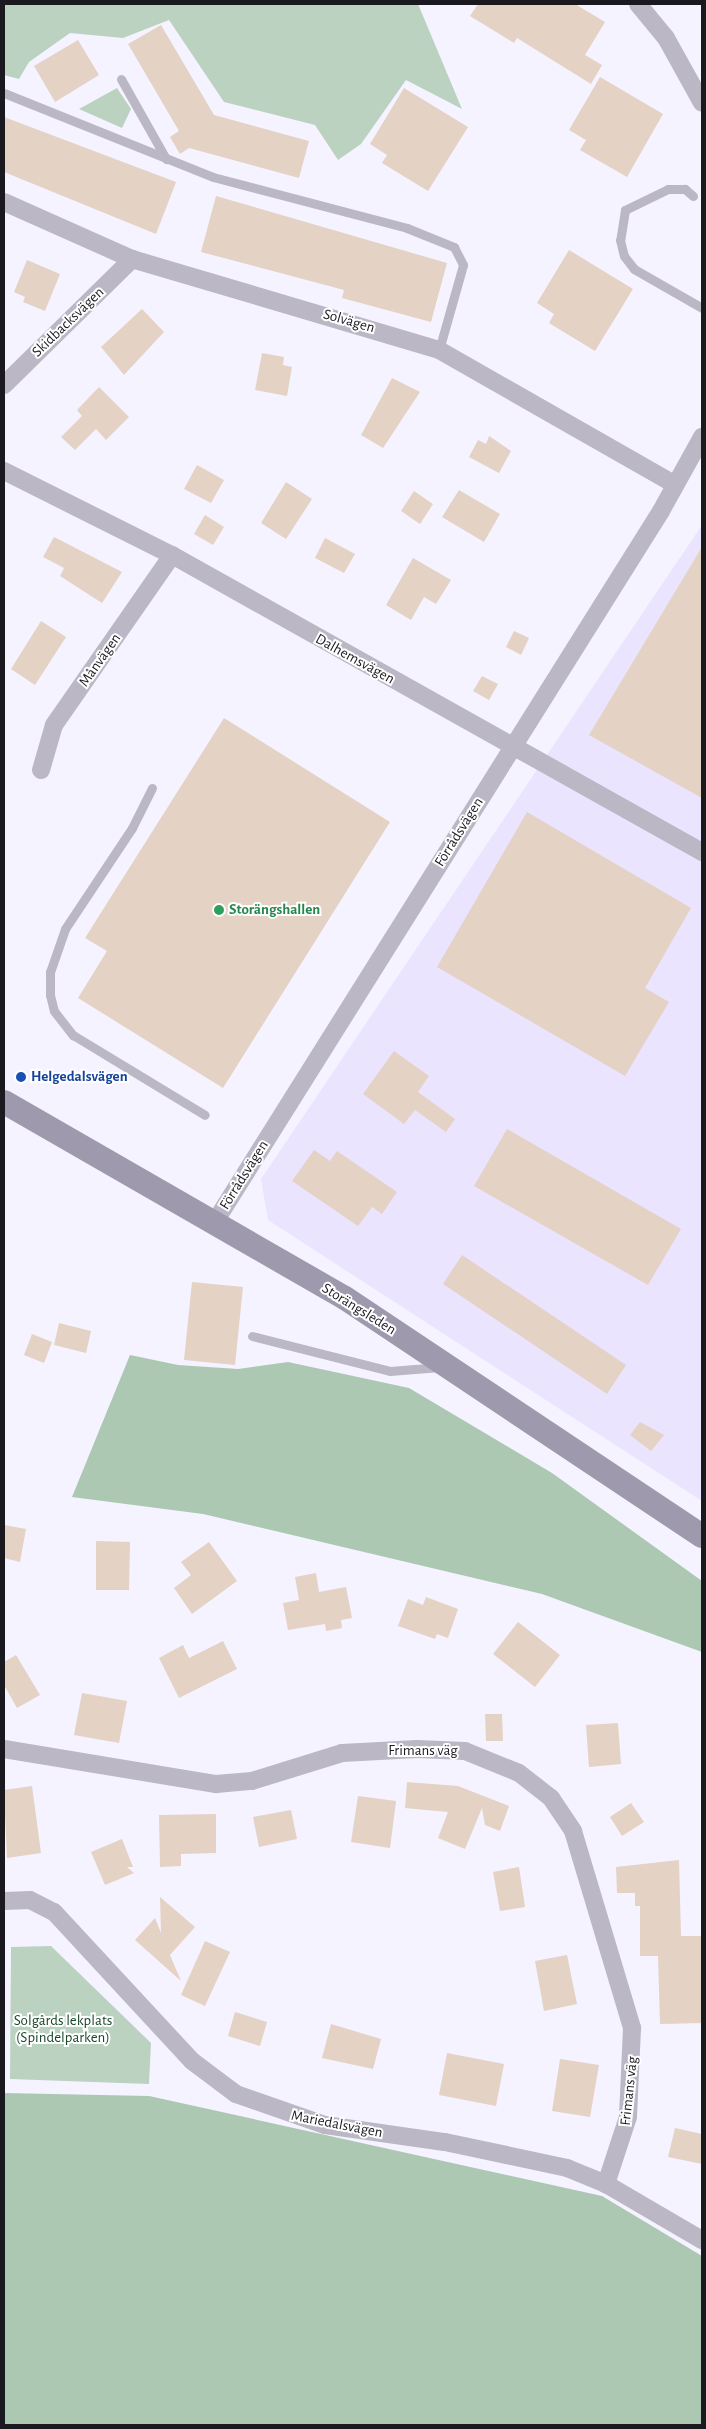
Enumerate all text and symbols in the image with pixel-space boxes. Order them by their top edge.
street label: Skidbacksvägen [28,283,108,361]
street label: Solvägen [321,305,377,337]
street label: Månvägen [75,630,125,690]
street label: Dalhemsvägen [312,630,398,688]
street label: Förrådsvägen [431,794,487,870]
place label: Storängshallen [229,901,320,919]
marker: Storängshallen [213,904,225,916]
place label: Helgedalsvägen [31,1068,128,1086]
marker: Helgedalsvägen [15,1071,27,1083]
street label: Förrådsvägen [216,1137,272,1213]
street label: Storängsleden [319,1279,399,1339]
street label: Frimans väg [388,1742,458,1760]
park label: Solgårds lekplats (Spindelparken) [14,2011,112,2046]
street label: Frimans väg [616,2056,642,2126]
street label: Mariedalsvägen [290,2106,384,2142]

